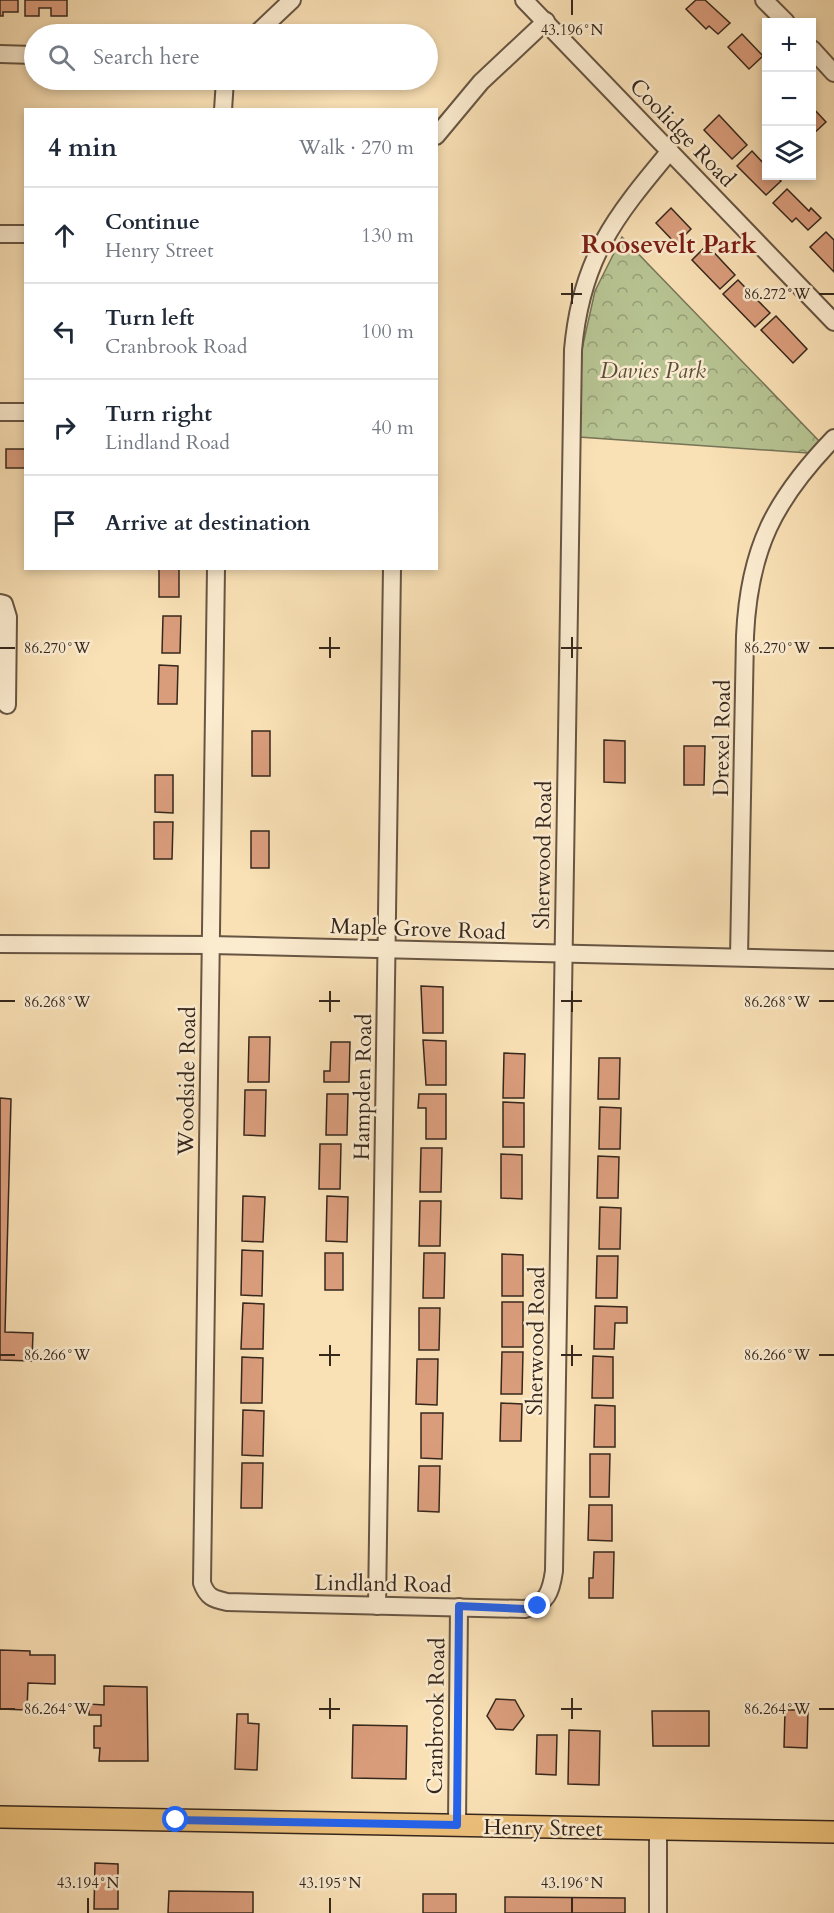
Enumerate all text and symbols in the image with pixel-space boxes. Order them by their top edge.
map controls [762,18,816,180]
button: + [762,18,816,72]
text: 43.196°N [541,20,604,40]
search box [24,24,438,90]
icon: search [45,41,78,74]
text: Search here [93,42,200,72]
street label: Coolidge Road [623,72,742,194]
button: − [762,72,816,126]
button: layers [762,126,816,180]
text: 4 min [48,130,117,165]
text: Walk · 270 m [299,134,414,161]
text: Continue [105,207,200,237]
icon: ahead [48,219,81,252]
text: 130 m [361,222,414,249]
district label: Roosevelt Park [581,227,758,262]
text: Henry Street [105,237,214,264]
text: 86.272°W [744,284,811,304]
text: Turn left [105,303,194,333]
icon: left [48,315,81,348]
text: 100 m [361,318,414,345]
text: Cranbrook Road [105,333,247,360]
park label: Davies Park [600,356,706,386]
text: Turn right [105,399,212,429]
icon: right [48,411,81,444]
text: 40 m [371,414,414,441]
text: Lindland Road [105,429,230,456]
icon: arrive [48,507,81,540]
text: Arrive at destination [105,508,310,538]
text: 86.270°W [24,638,91,658]
text: 86.270°W [744,638,811,658]
street label: Drexel Road [706,679,738,797]
street label: Sherwood Road [527,780,559,930]
street label: Maple Grove Road [329,911,507,947]
text: 86.268°W [24,992,91,1012]
text: 86.268°W [744,992,811,1012]
street label: Woodside Road [171,1006,203,1157]
street label: Hampden Road [347,1013,379,1161]
street label: Sherwood Road [520,1266,552,1416]
text: 86.266°W [24,1345,91,1365]
text: 86.266°W [744,1345,811,1365]
street label: Lindland Road [314,1568,452,1600]
route end [524,1592,550,1618]
street label: Cranbrook Road [420,1637,452,1795]
text: 86.264°W [24,1699,91,1719]
text: 86.264°W [744,1699,811,1719]
route start [162,1806,188,1832]
street label: Henry Street [483,1812,603,1844]
text: 43.194°N [57,1873,120,1893]
text: 43.195°N [299,1873,362,1893]
text: 43.196°N [541,1873,604,1893]

